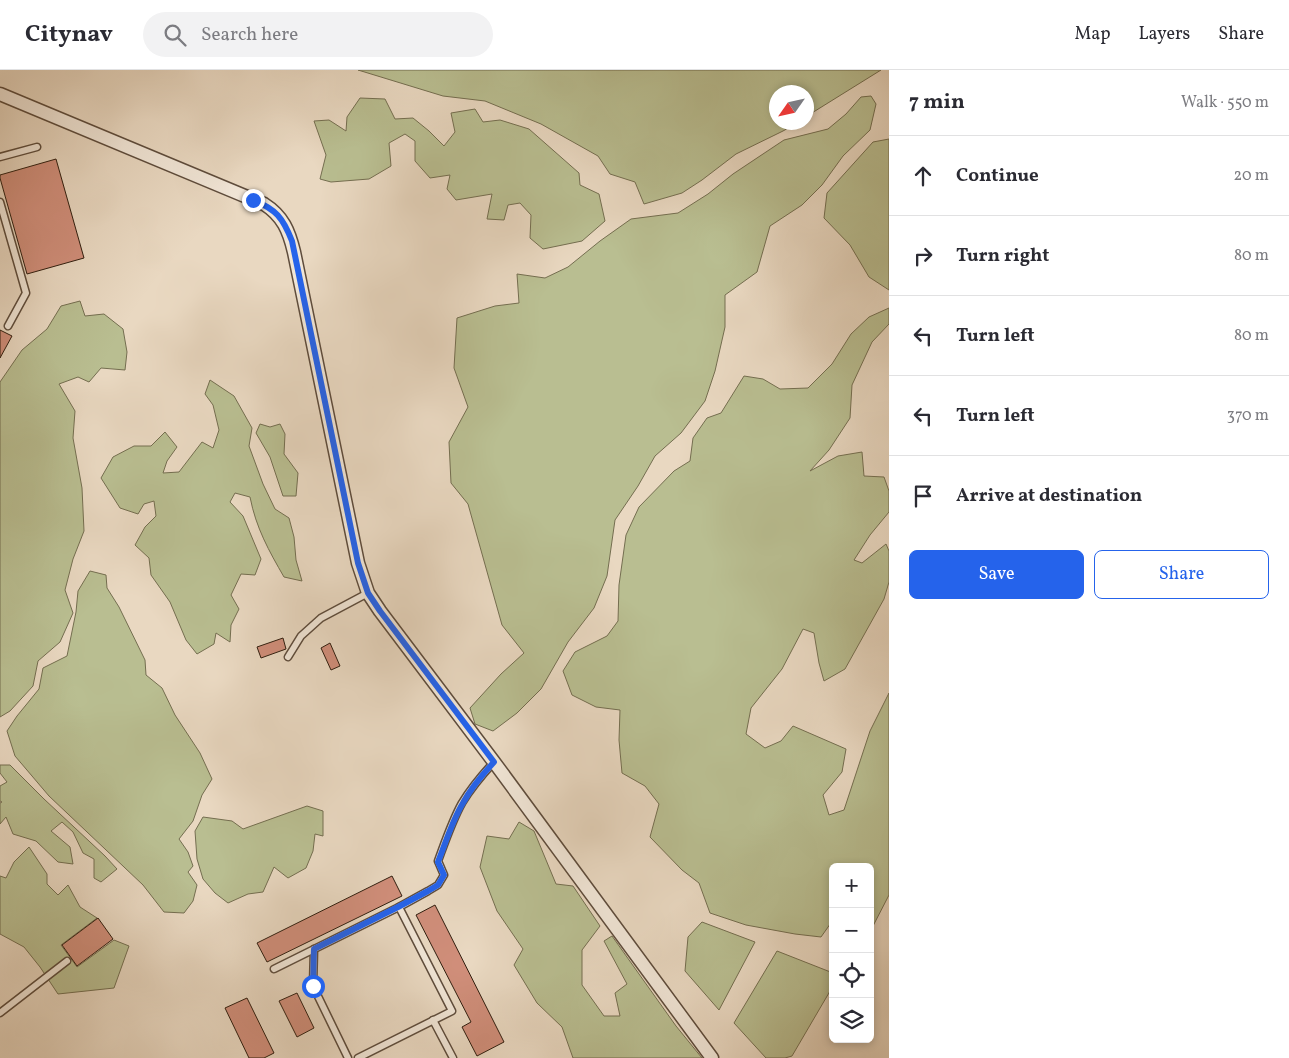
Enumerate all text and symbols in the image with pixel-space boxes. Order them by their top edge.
search box [143,12,493,57]
text: Citynav [25,18,113,52]
icon: search [161,21,189,49]
text: Search here [201,22,298,48]
text: Map [1074,22,1110,47]
text: Layers [1138,22,1190,47]
text: Share [1218,22,1264,47]
north arrow [769,85,814,130]
text: 7 min [909,88,965,117]
text: Walk · 550 m [1181,92,1269,114]
icon: ahead [909,162,937,190]
text: Continue [956,163,1039,189]
text: 20 m [1234,165,1269,187]
route end [242,189,265,212]
icon: right [909,242,937,270]
text: Turn right [956,243,1049,269]
text: 80 m [1234,245,1269,267]
icon: left [909,322,937,350]
text: Turn left [956,323,1035,349]
text: 80 m [1234,325,1269,347]
icon: left [909,402,937,430]
text: Turn left [956,403,1035,429]
text: 370 m [1227,405,1269,427]
icon: arrive [909,482,937,510]
text: Arrive at destination [956,483,1142,509]
button: Save [909,550,1084,599]
button: Share [1094,550,1269,599]
map controls [829,863,874,1043]
button: + [829,863,874,908]
button: − [829,908,874,953]
button: locate [829,953,874,998]
route start [302,975,325,998]
button: layers [829,998,874,1043]

